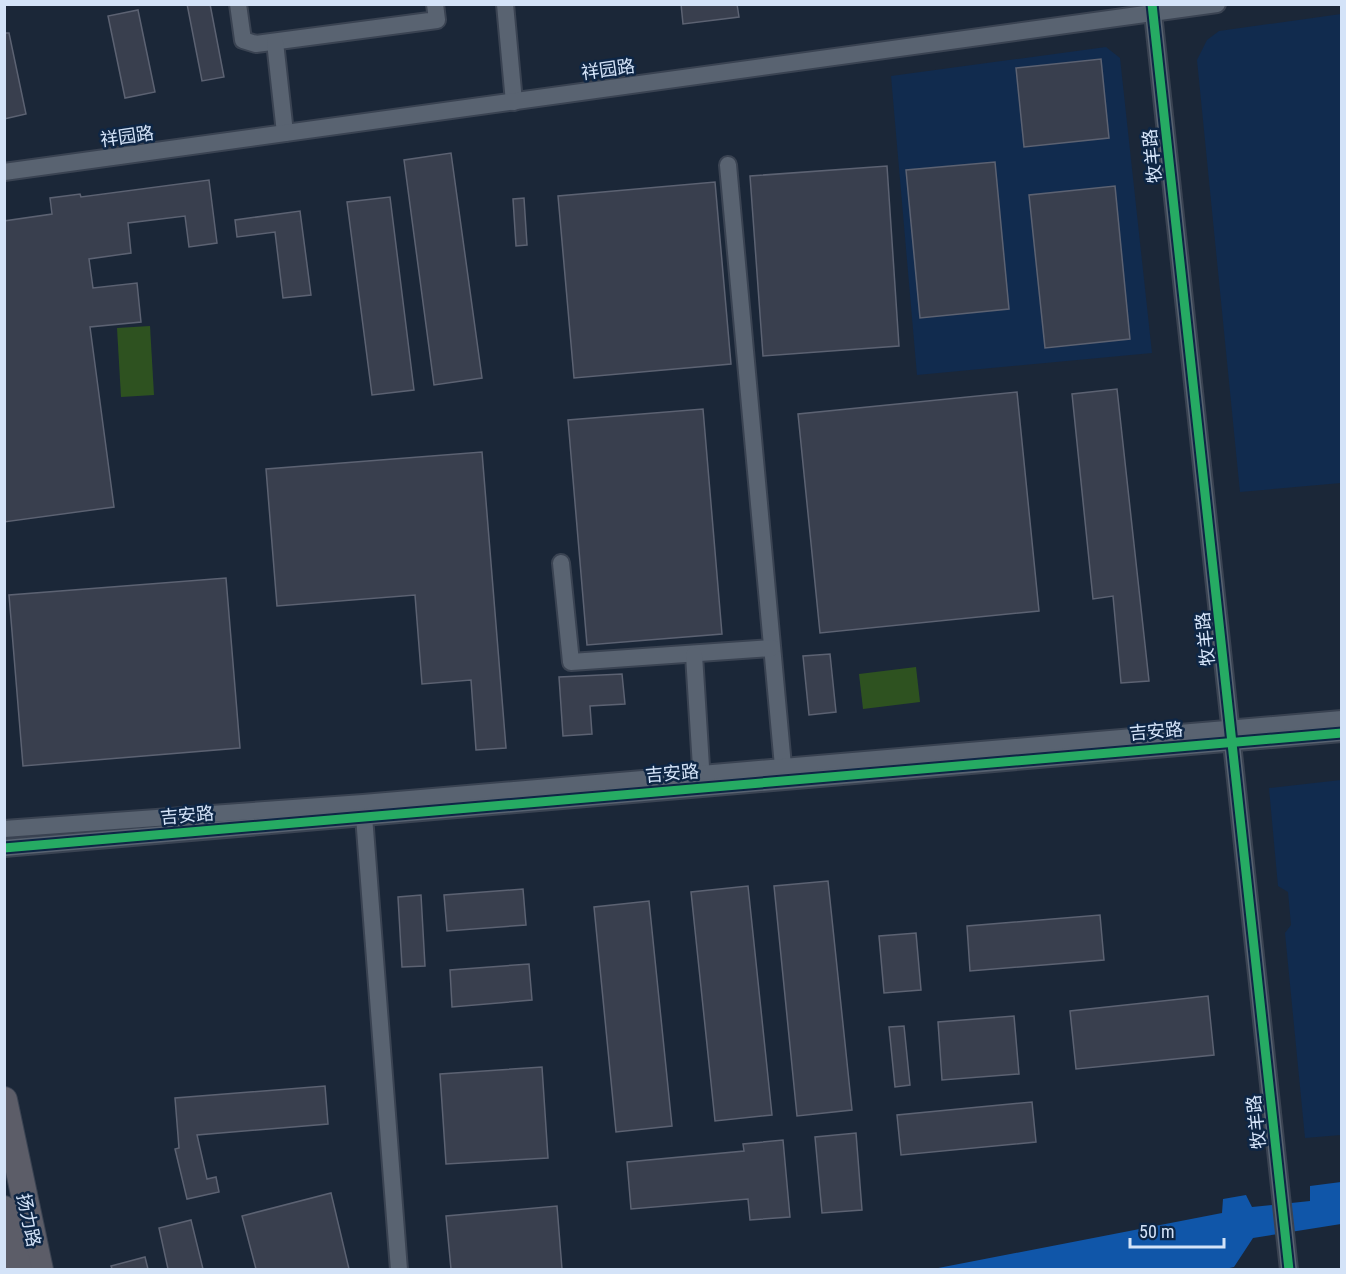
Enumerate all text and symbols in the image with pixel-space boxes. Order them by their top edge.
street label: 祥园路 [580,55,636,83]
street label: 祥园路 [99,122,155,150]
street label: 牧羊路 [1139,128,1165,184]
street label: 牧羊路 [1192,611,1218,667]
street label: 吉安路 [1128,718,1184,744]
street label: 吉安路 [644,760,700,786]
street label: 吉安路 [159,802,215,828]
street label: 牧羊路 [1243,1094,1269,1150]
street label: 扬力路 [13,1191,45,1249]
scale bar [1130,1211,1224,1249]
text: 50 m [1139,1221,1174,1242]

